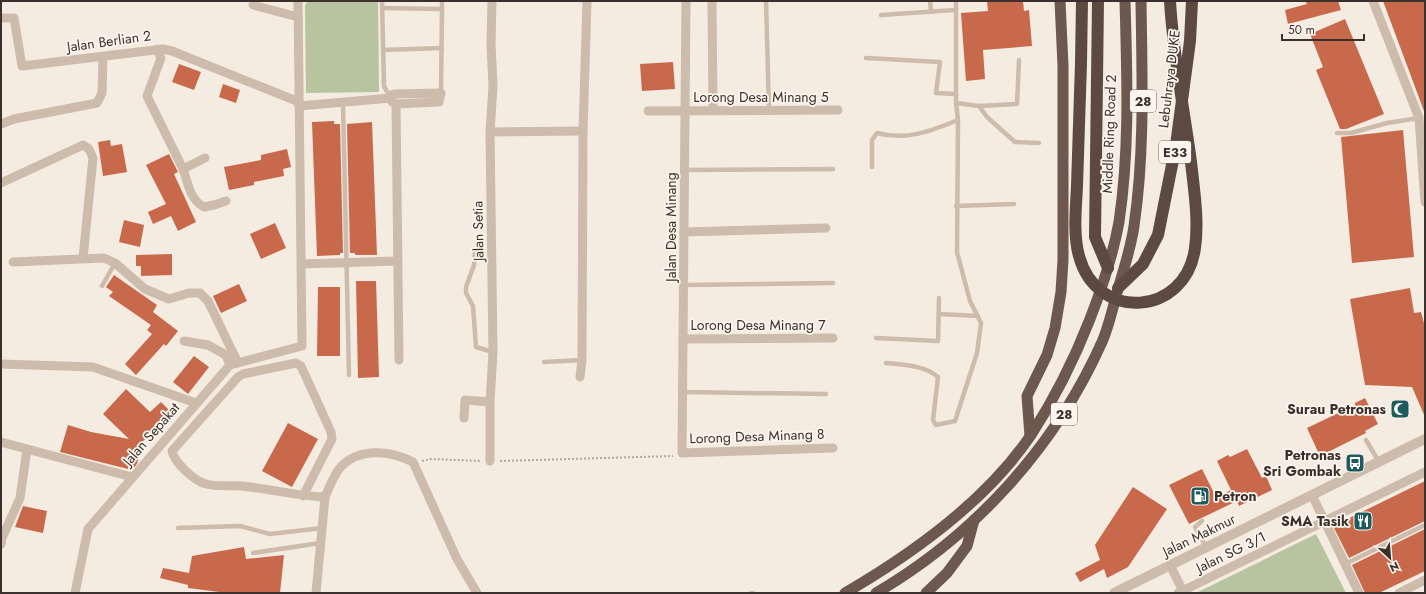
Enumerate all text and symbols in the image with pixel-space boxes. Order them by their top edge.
scale bar [1282,16,1364,42]
text: 50 m [1288,21,1315,39]
street label: Jalan Berlian 2 [64,25,152,57]
street label: Lebuhraya DUKE [1153,29,1185,129]
street label: Middle Ring Road 2 [1097,74,1121,194]
street label: Lorong Desa Minang 5 [693,87,829,107]
road number: 28 [1130,90,1156,112]
road number: E33 [1159,141,1191,163]
street label: Jalan Desa Minang [661,172,681,284]
street label: Jalan Setia [467,201,489,263]
street label: Lorong Desa Minang 7 [691,315,826,335]
street label: Jalan Sepakat [117,398,184,471]
mosque icon: Surau Petronas [1389,398,1411,420]
place label: Surau Petronas [1287,399,1387,419]
road number: 28 [1051,403,1077,425]
street label: Lorong Desa Minang 8 [689,424,825,448]
place label: Petronas Sri Gombak [1263,445,1342,481]
bus stop icon: Petronas Sri Gombak [1344,452,1366,474]
fuel station icon: Petron [1189,485,1211,507]
place label: Petron [1214,486,1257,506]
street label: Jalan Makmur [1157,509,1239,562]
restaurant icon: SMA Tasik [1352,510,1374,532]
place label: SMA Tasik [1281,511,1349,531]
street label: Jalan SG 3/1 [1191,527,1269,578]
north arrow [1370,538,1410,578]
text: N [1387,558,1402,576]

